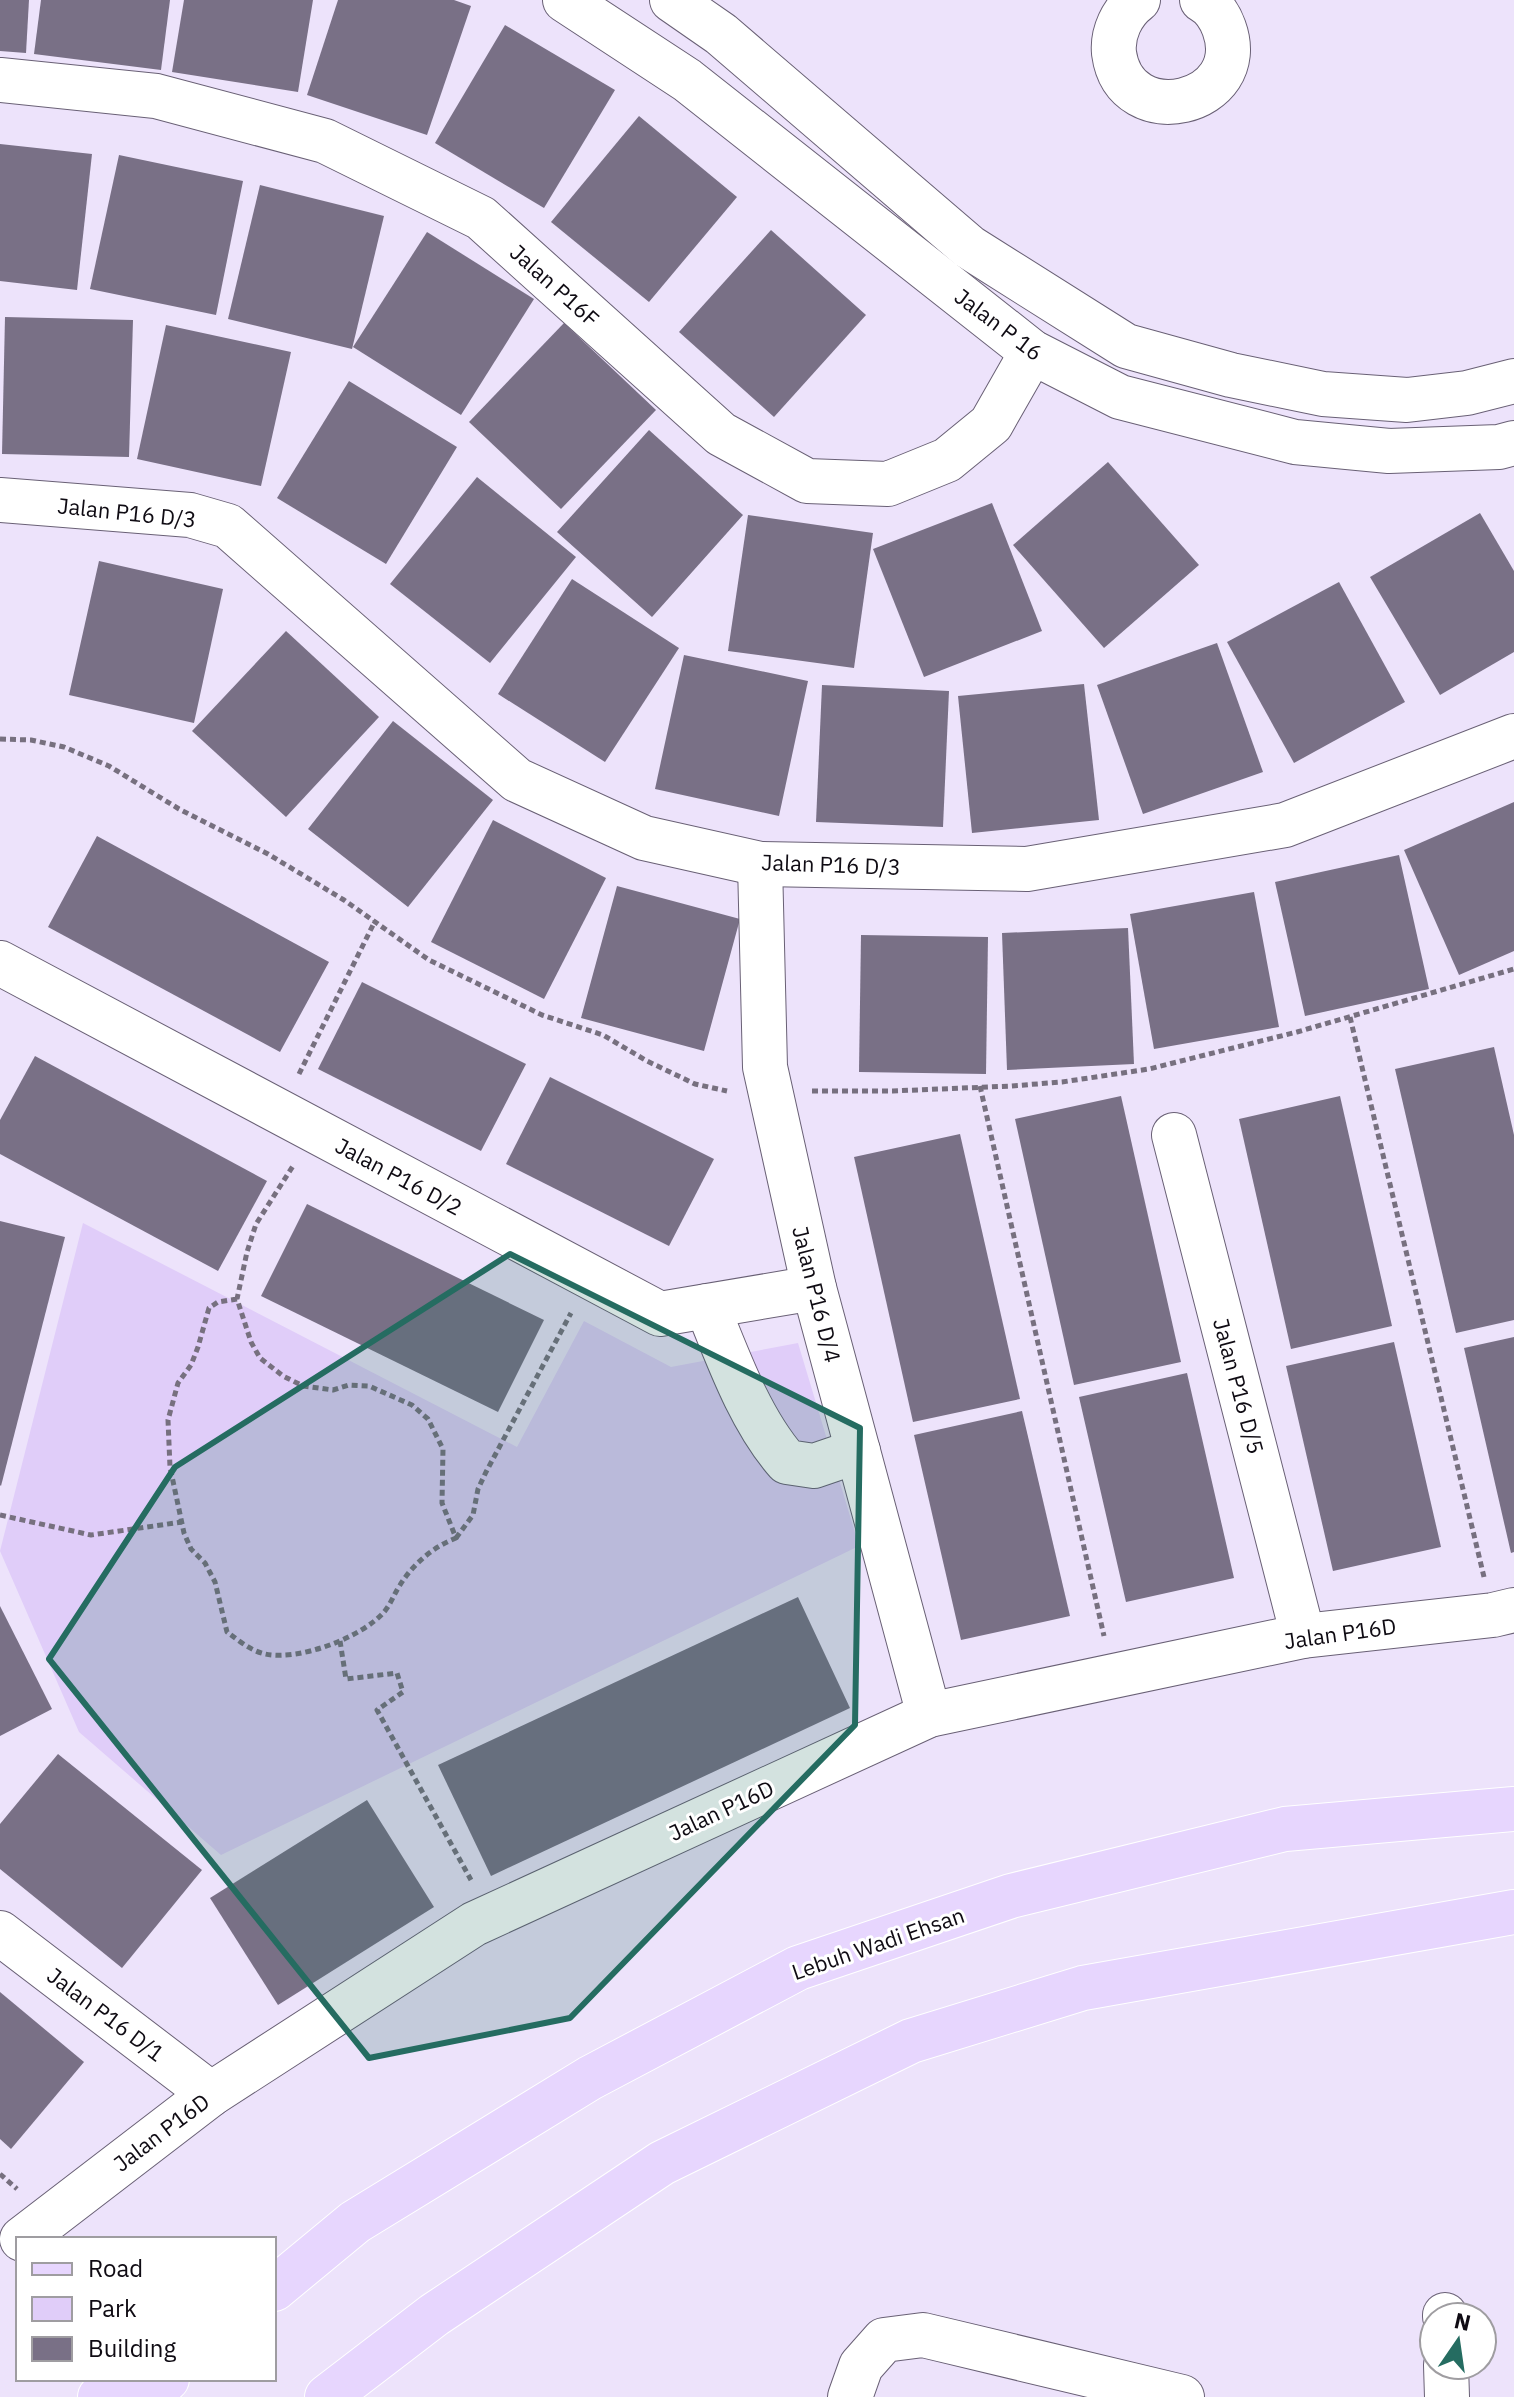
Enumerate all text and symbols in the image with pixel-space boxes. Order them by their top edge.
street label: Jalan P16F [504,237,606,333]
street label: Jalan P 16 [949,281,1049,367]
street label: Jalan P16 D/3 [56,490,198,534]
street label: Jalan P16 D/3 [761,847,901,881]
street label: Jalan P16 D/2 [331,1130,467,1222]
street label: Jalan P16 D/4 [786,1223,848,1365]
street label: Jalan P16 D/5 [1207,1315,1271,1457]
street label: Jalan P16D [1282,1611,1398,1655]
street label: Jalan P16D [664,1773,778,1847]
street label: Lebuh Wadi Ehsan [788,1900,968,1986]
street label: Jalan P16 D/1 [42,1960,170,2068]
street label: Jalan P16D [107,2086,215,2178]
legend [16,2237,276,2381]
text: Road [88,2252,143,2284]
text: Park [88,2292,137,2324]
north arrow [1418,2301,1498,2381]
text: N [1452,2305,1474,2337]
text: Building [88,2332,176,2364]

